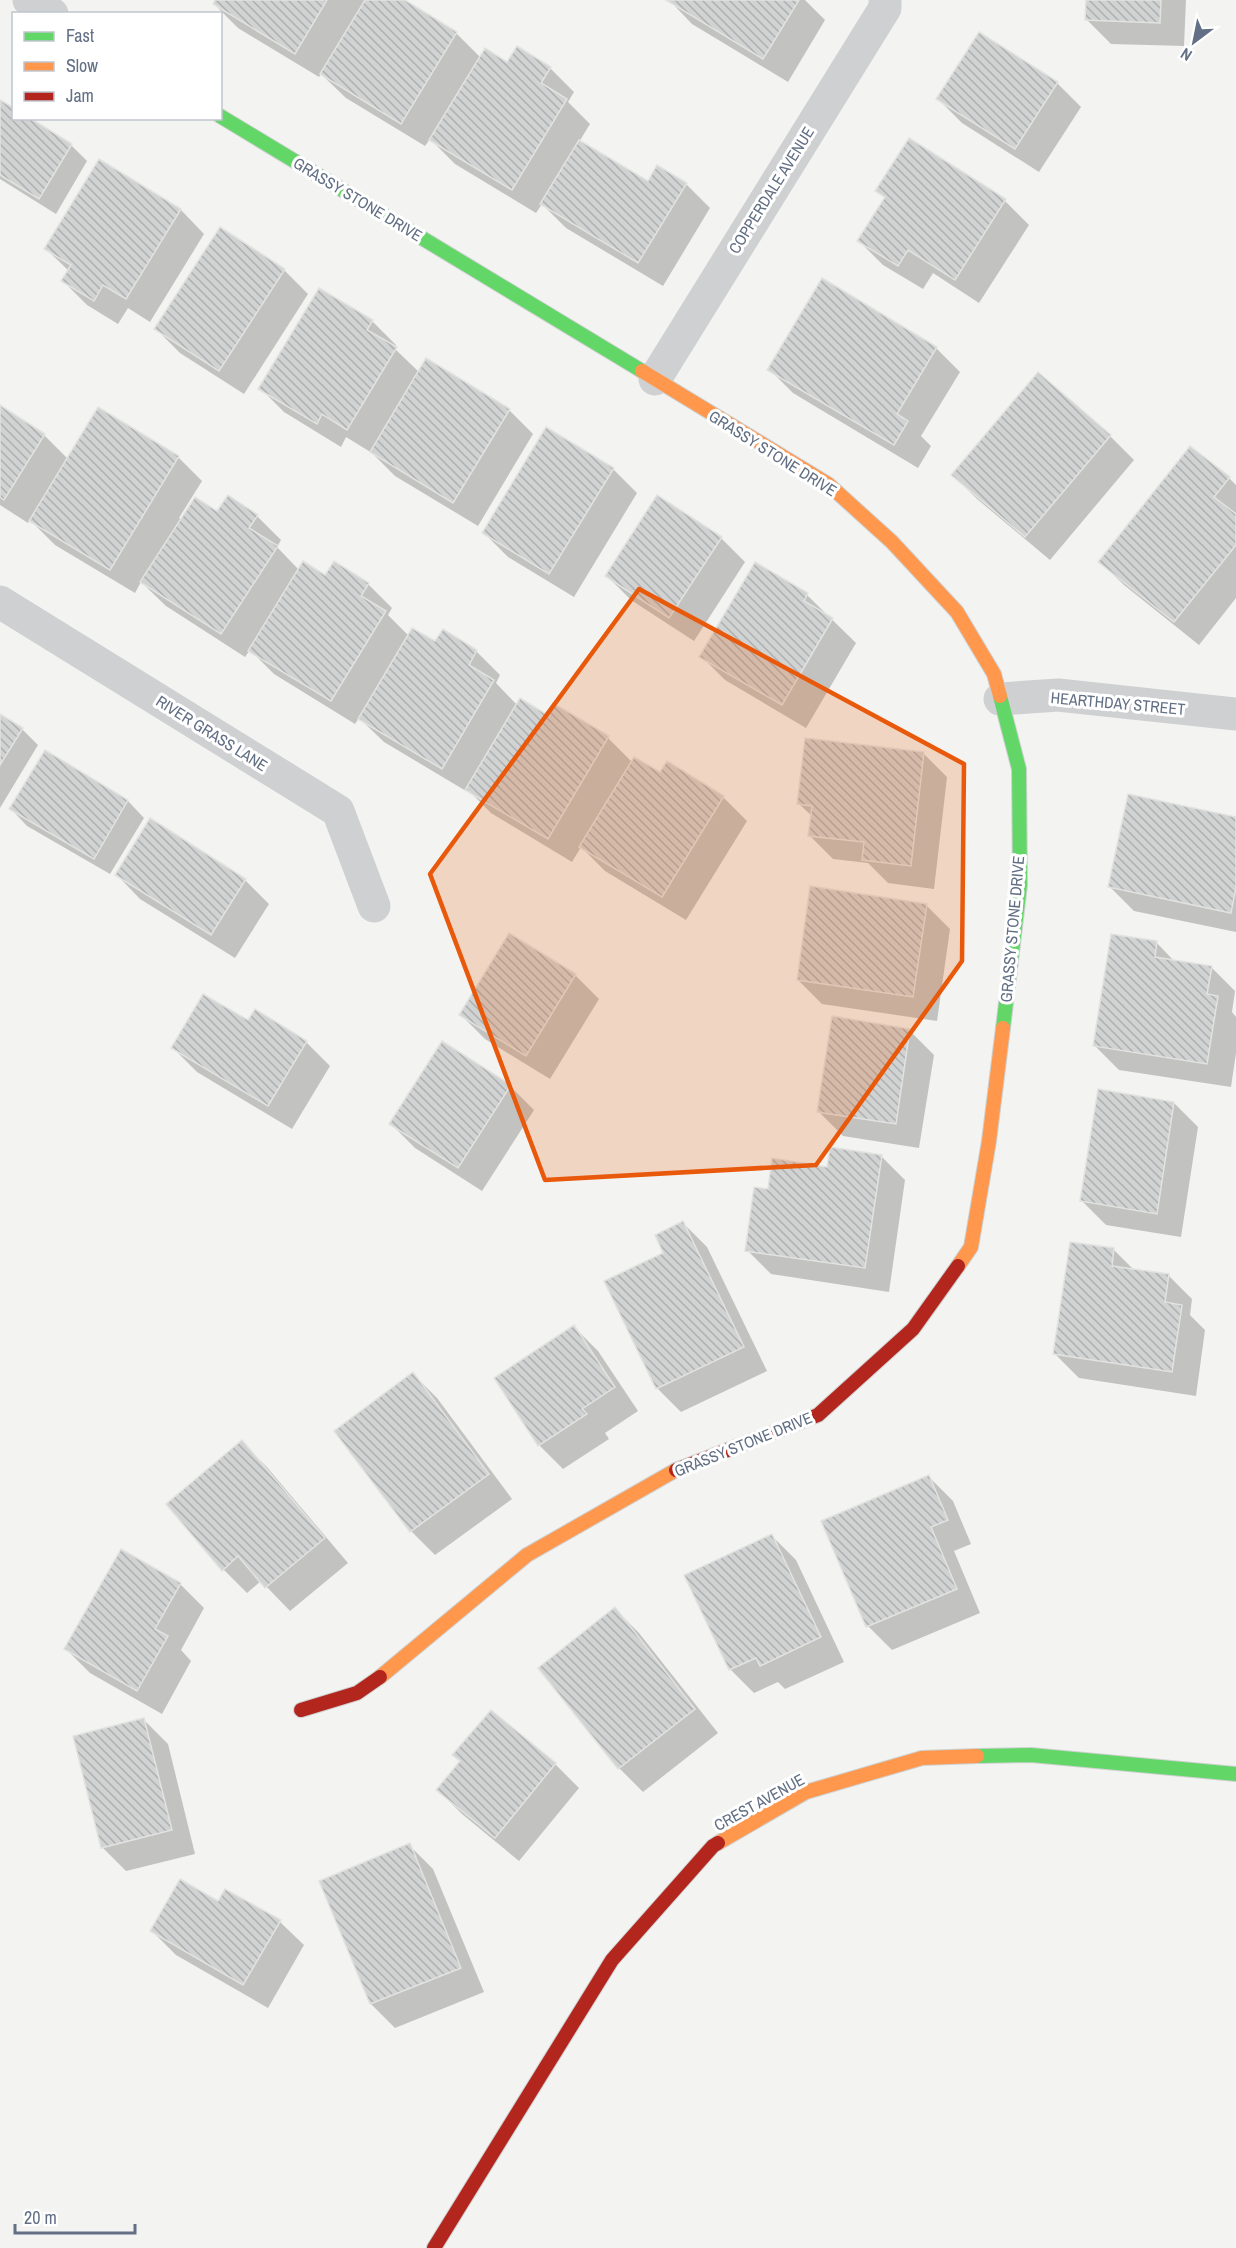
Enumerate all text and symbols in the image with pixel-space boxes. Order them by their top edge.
legend [12,12,222,120]
north arrow [1164,12,1224,72]
text: Fast [66,23,94,48]
text: N [1176,43,1196,67]
text: Slow [66,53,98,78]
text: Jam [66,83,94,108]
street label: COPPERDALE AVENUE [723,122,819,258]
street label: GRASSY STONE DRIVE [289,152,427,246]
street label: GRASSY STONE DRIVE [705,405,841,501]
street label: HEARTHDAY STREET [1050,686,1186,720]
street label: RIVER GRASS LANE [152,690,272,776]
street label: GRASSY STONE DRIVE [995,855,1029,1003]
street label: GRASSY STONE DRIVE [671,1406,815,1482]
street label: CREST AVENUE [710,1768,808,1836]
scale bar [15,2197,135,2235]
text: 20 m [24,2205,57,2230]

